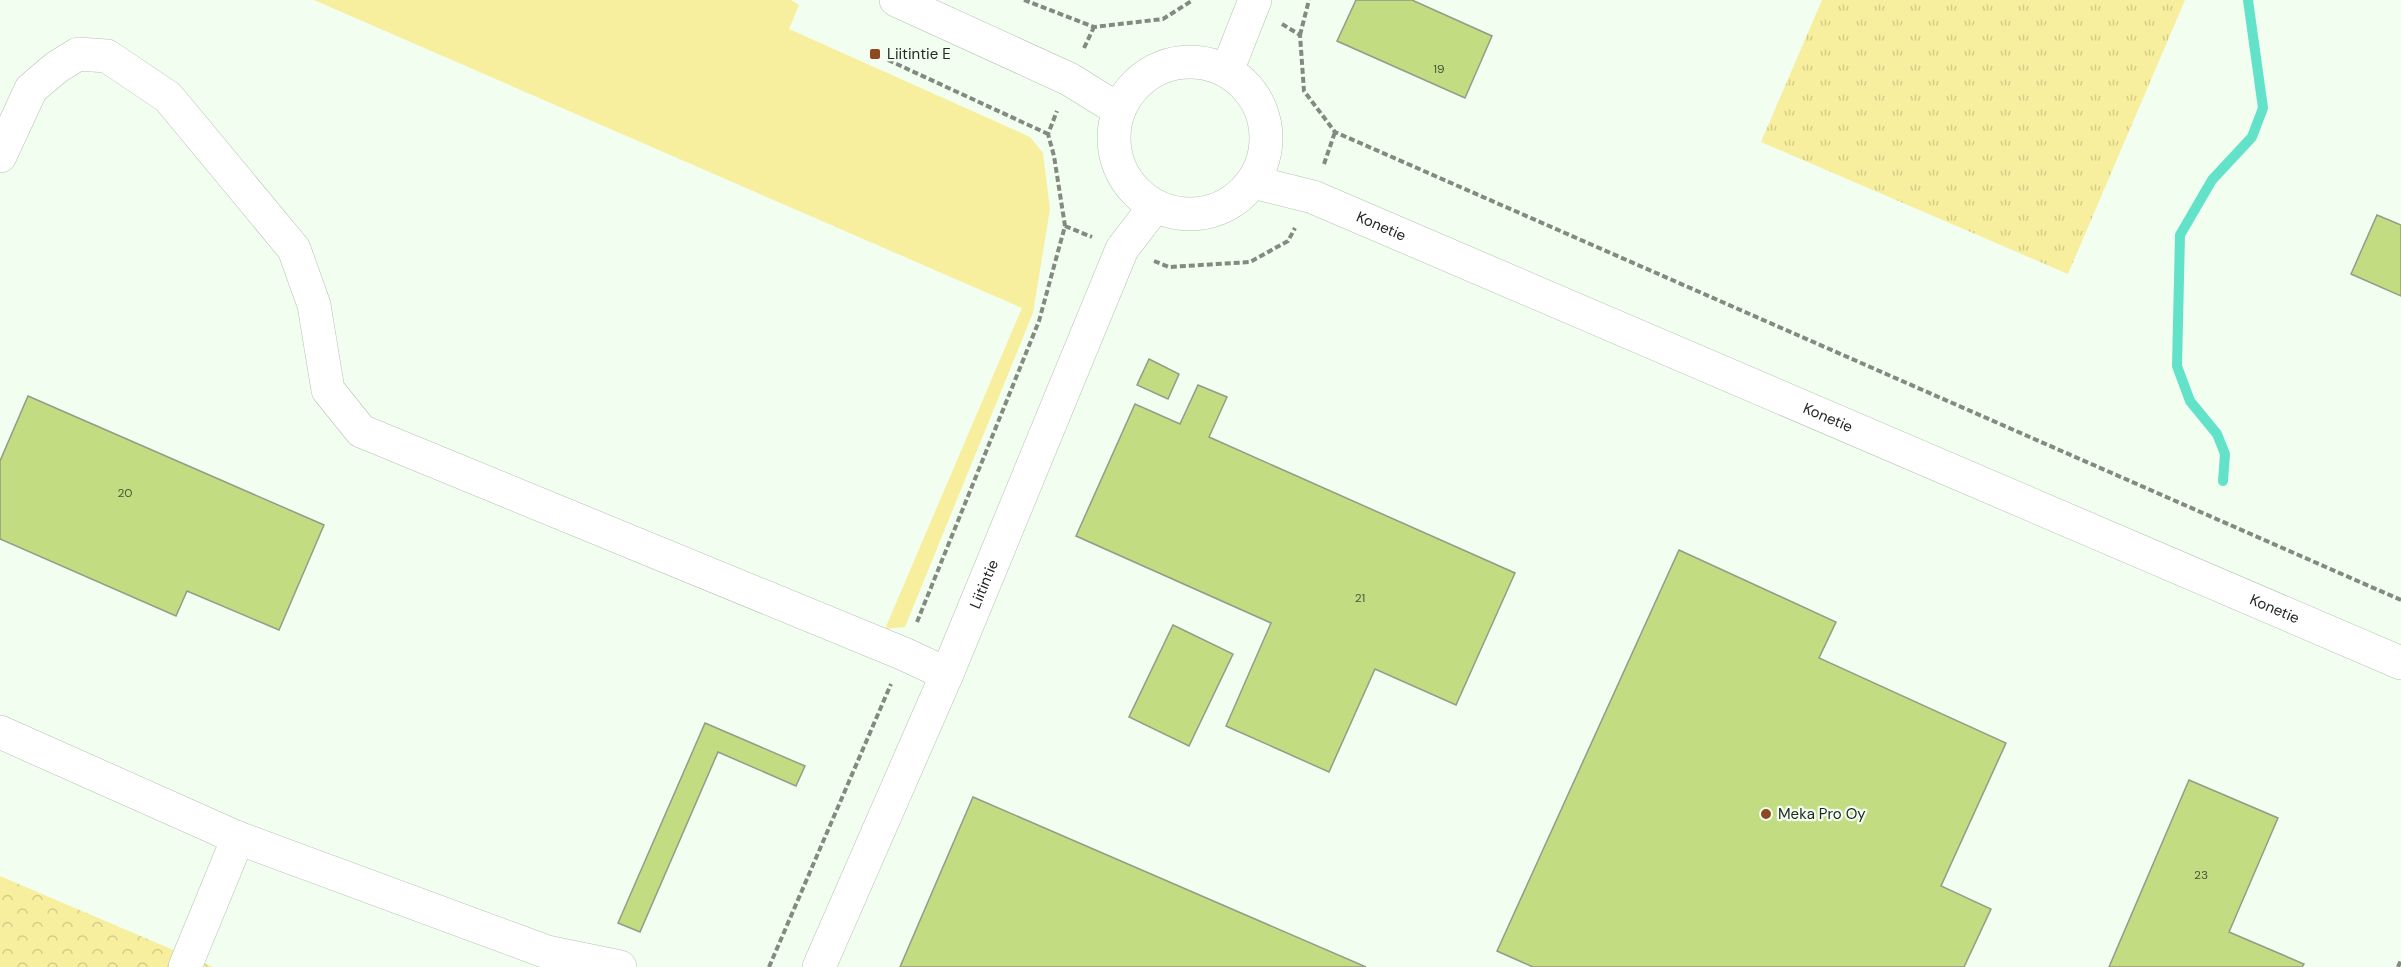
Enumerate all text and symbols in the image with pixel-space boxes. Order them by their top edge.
place label: Liitintie E [887,44,951,64]
marker: Liitintie E [868,47,882,61]
house number: 19 [1433,61,1445,77]
street label: Konetie [1353,207,1409,246]
street label: Konetie [1800,398,1856,437]
house number: 20 [117,485,133,501]
street label: Liitintie [965,557,1003,612]
street label: Konetie [2247,589,2303,628]
house number: 21 [1355,590,1365,606]
place label: Meka Pro Oy [1778,804,1866,824]
marker: Meka Pro Oy [1759,807,1773,821]
house number: 23 [2194,867,2208,883]

